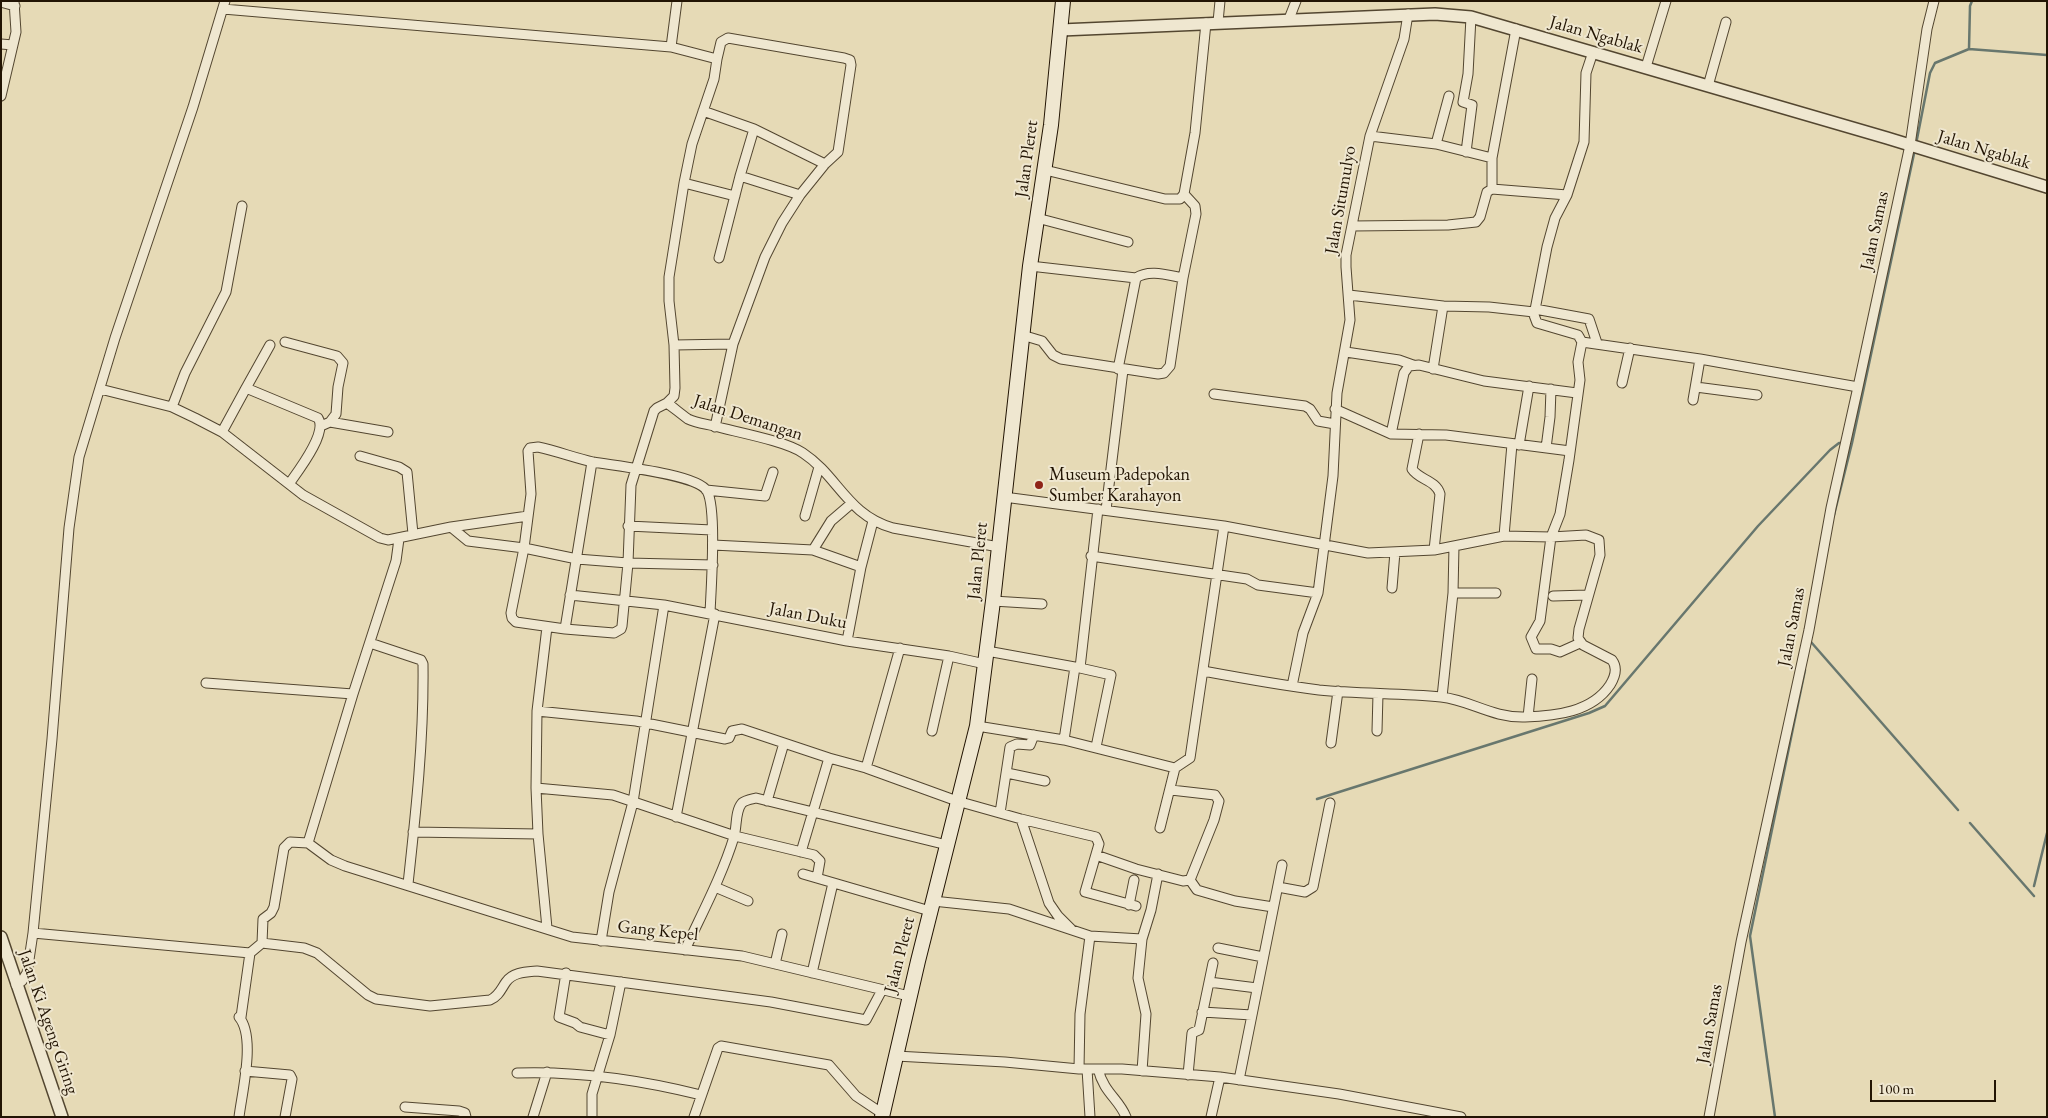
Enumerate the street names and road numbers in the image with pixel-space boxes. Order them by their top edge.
street label: Jalan Ngablak [1547,11,1645,59]
street label: Jalan Pleret [1011,119,1043,199]
street label: Jalan Ngablak [1935,126,2033,174]
street label: Jalan Situmulyo [1321,144,1361,256]
street label: Jalan Samas [1856,189,1894,273]
street label: Jalan Demangan [691,390,805,446]
street label: Jalan Pleret [963,521,993,601]
street label: Jalan Samas [1774,585,1810,669]
street label: Jalan Duku [767,598,849,634]
street label: Jalan Pleret [880,915,920,995]
street label: Gang Kepel [616,916,700,946]
street label: Jalan Ki Ageng Giring [13,947,83,1097]
street label: Jalan Samas [1692,983,1728,1065]

